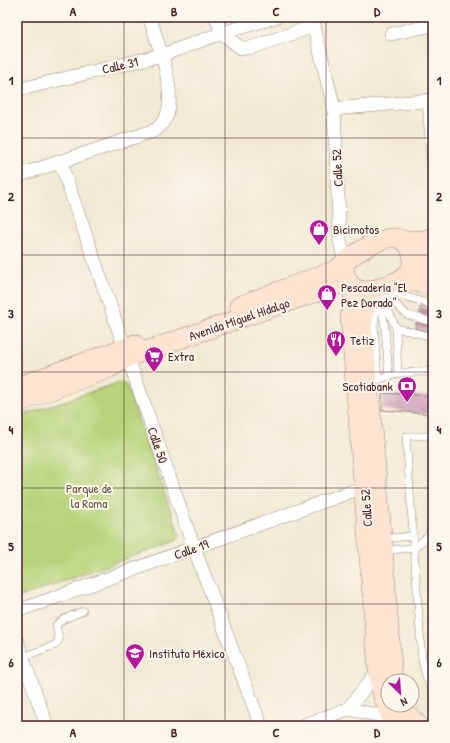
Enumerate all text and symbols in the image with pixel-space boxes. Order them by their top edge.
text: A [70,2,77,20]
text: B [171,2,178,20]
text: C [272,2,280,20]
text: D [374,2,381,20]
street label: Calle 31 [100,52,140,78]
text: 1 [9,71,14,89]
text: 1 [437,71,442,89]
street label: Calle 52 [327,149,347,187]
text: 2 [8,187,15,205]
text: 2 [436,187,443,205]
shop icon: Bicimotos [308,218,330,246]
place label: Bicimotos [333,220,379,238]
place label: Pescadería "El Pez Dorado" [341,278,408,311]
shop icon: Pescadería "El Pez Dorado" [316,283,338,311]
street label: Avenida Miguel Hidalgo [186,293,292,345]
text: 3 [8,304,14,322]
text: 3 [436,304,442,322]
restaurant icon: Tetiz [325,329,347,357]
place label: Tetiz [350,331,375,349]
supermarket icon: Extra [143,345,165,373]
place label: Extra [168,347,194,365]
bank icon: Scotiabank [396,375,418,403]
place label: Scotiabank [343,377,394,395]
text: 4 [9,420,14,438]
text: 4 [437,420,442,438]
street label: Calle 50 [143,424,173,466]
park label: Parque de la Roma [66,479,112,512]
street label: Calle 52 [356,489,376,527]
street label: Calle 19 [171,534,211,564]
text: 5 [8,537,14,555]
text: 5 [436,537,442,555]
school or university icon: Instituto México [124,642,146,670]
place label: Instituto México [149,644,225,662]
text: 6 [8,653,14,671]
text: 6 [436,653,442,671]
north arrow [380,673,420,713]
text: N [398,694,410,710]
text: A [70,723,77,741]
text: B [171,723,178,741]
text: C [272,723,280,741]
text: D [374,723,381,741]

